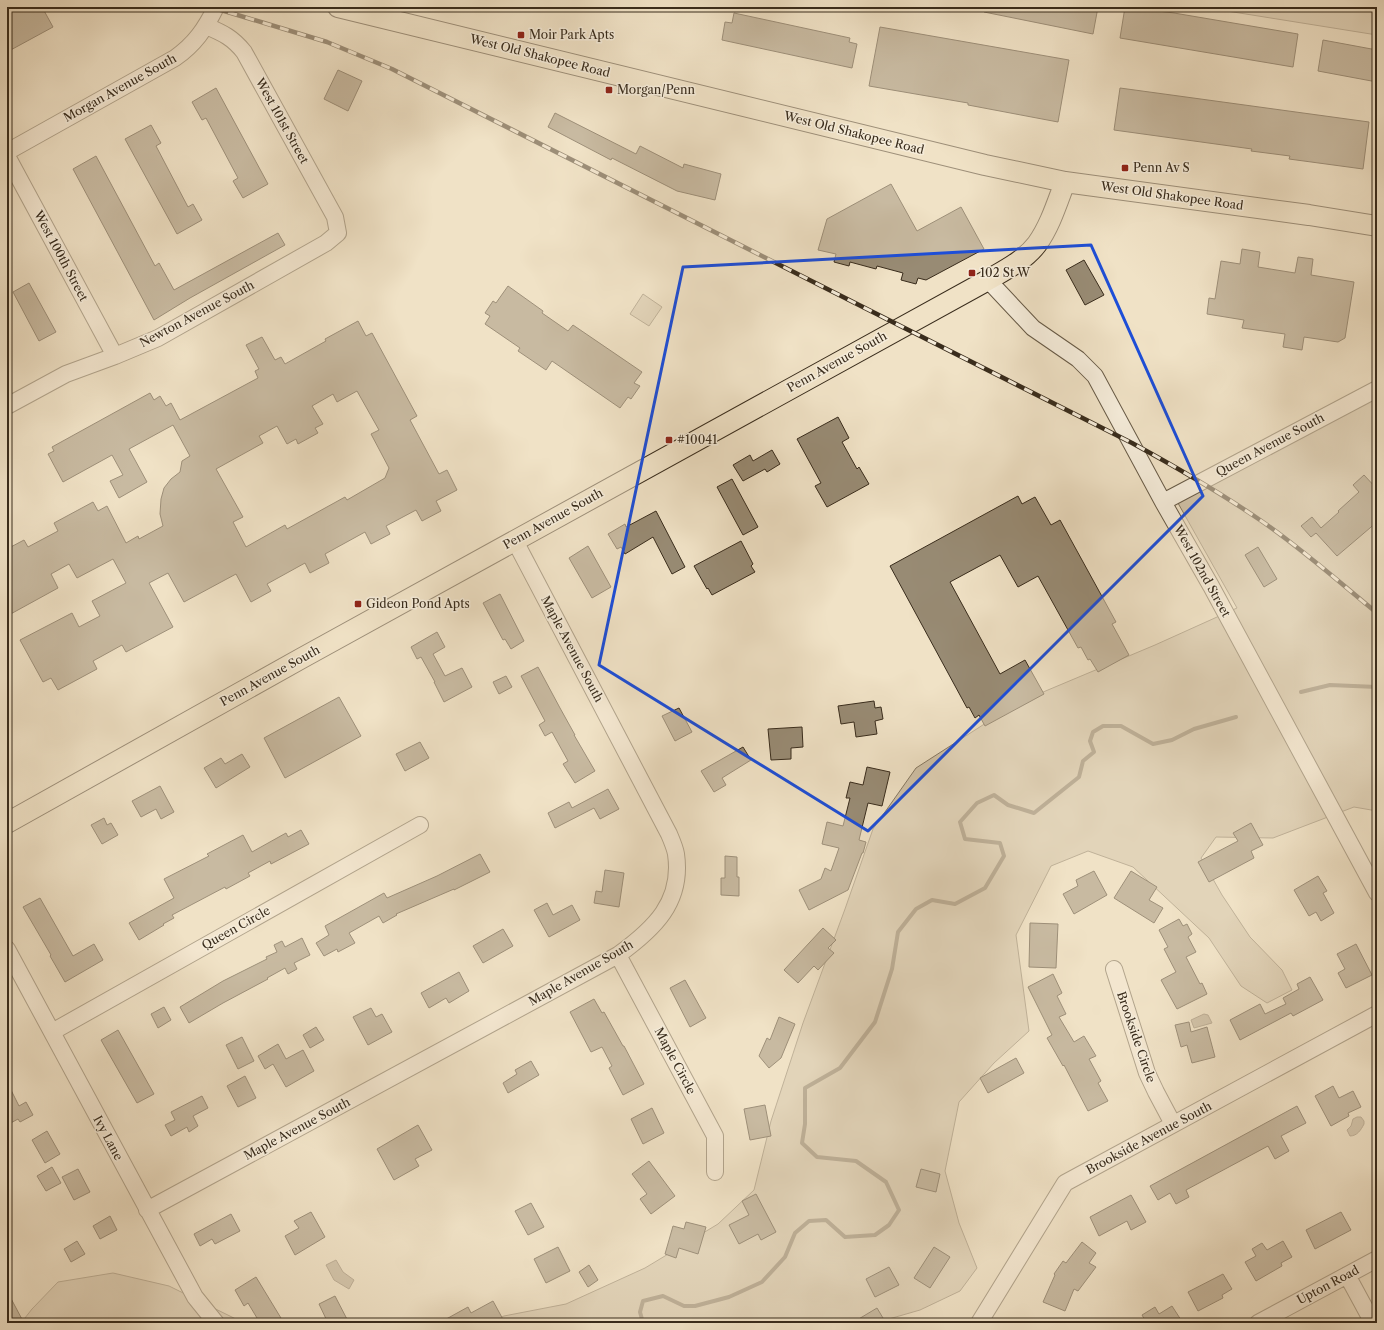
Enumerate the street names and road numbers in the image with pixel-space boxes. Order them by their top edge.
street label: West Old Shakopee Road [467,31,612,80]
street label: Morgan Avenue South [61,50,179,125]
street label: West 101st Street [252,74,313,167]
street label: West Old Shakopee Road [781,108,926,157]
street label: West Old Shakopee Road [1099,178,1245,213]
street label: West 100th Street [31,207,92,304]
street label: Newton Avenue South [137,277,257,350]
street label: Penn Avenue South [784,328,890,395]
street label: Queen Avenue South [1213,409,1327,479]
street label: Penn Avenue South [500,485,606,552]
street label: West 102nd Street [1170,521,1234,620]
street label: Maple Avenue South [538,593,607,705]
street label: Penn Avenue South [217,642,323,709]
street label: Queen Circle [199,902,273,953]
street label: Maple Avenue South [526,936,636,1009]
street label: Brookside Circle [1114,989,1159,1085]
street label: Maple Circle [652,1025,699,1097]
street label: Maple Avenue South [241,1094,353,1163]
street label: Brookside Avenue South [1083,1098,1215,1177]
street label: Ivy Lane [90,1113,127,1163]
street label: Upton Road [1294,1262,1362,1307]

